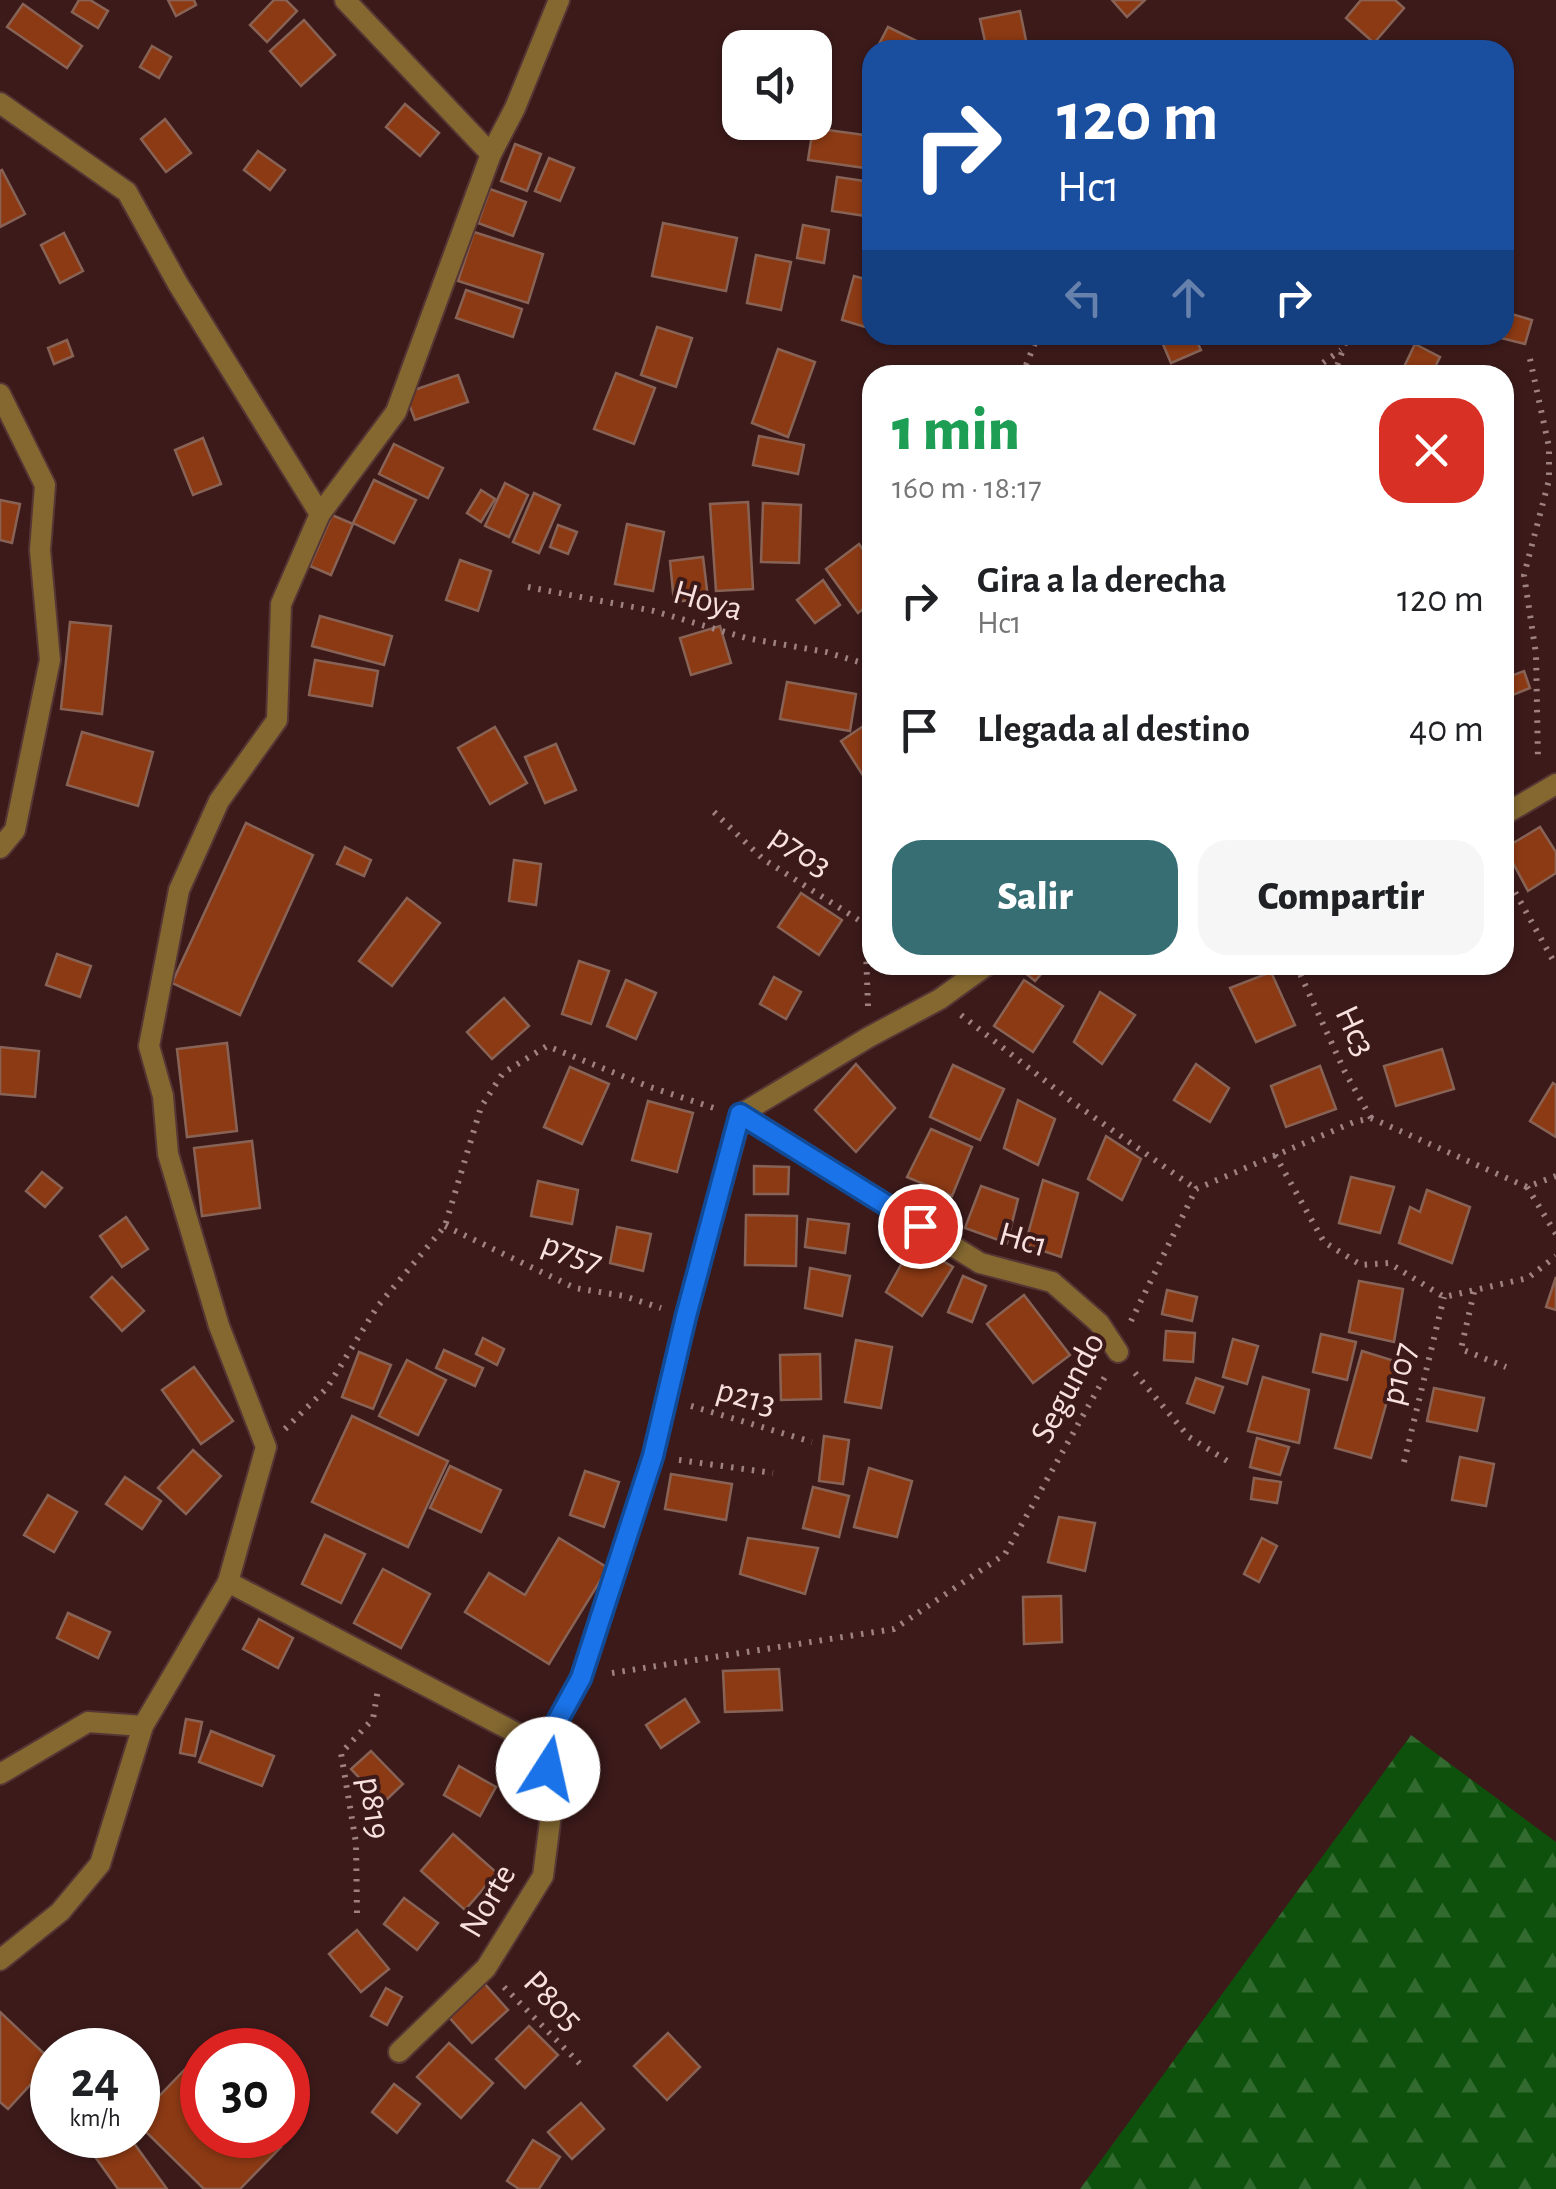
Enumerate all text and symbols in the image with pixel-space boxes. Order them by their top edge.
map controls [722,30,832,140]
button: sound [722,30,832,140]
icon: right [892,80,1022,210]
text: 120 m [1057,83,1219,153]
text: Hc1 [1057,165,1120,210]
icon: left [1056,270,1111,325]
icon: ahead [1161,270,1216,325]
icon: right [1266,270,1321,325]
button: close [1379,398,1484,503]
text: 1 min [892,401,1020,461]
text: 160 m · 18:17 [892,472,1042,504]
text: Gira a la derecha [977,562,1227,600]
icon: right [892,573,947,628]
street label: Hoya [669,574,747,628]
text: 120 m [1397,581,1484,619]
text: Hc1 [977,607,1022,639]
icon: arrive [892,703,947,758]
text: Llegada al destino [977,711,1250,749]
text: 40 m [1409,711,1484,749]
street label: p703 [764,818,838,884]
button: Salir [892,840,1178,955]
button: Compartir [1198,840,1484,955]
street label: Hc3 [1328,1000,1382,1062]
pin [878,1184,963,1269]
icon: arrive [893,1199,948,1254]
street label: Hc1 [995,1216,1051,1264]
street label: p757 [537,1226,607,1280]
street label: Segundo [1024,1327,1112,1449]
street label: p107 [1374,1339,1424,1409]
street label: p213 [712,1372,780,1422]
position arrow [496,1717,600,1821]
street label: p819 [352,1774,396,1842]
street label: Norte [453,1858,523,1944]
street label: P805 [517,1964,589,2038]
speed limit sign: 30 [180,2028,310,2158]
text: 24 [71,2056,119,2106]
text: km/h [69,2106,121,2131]

